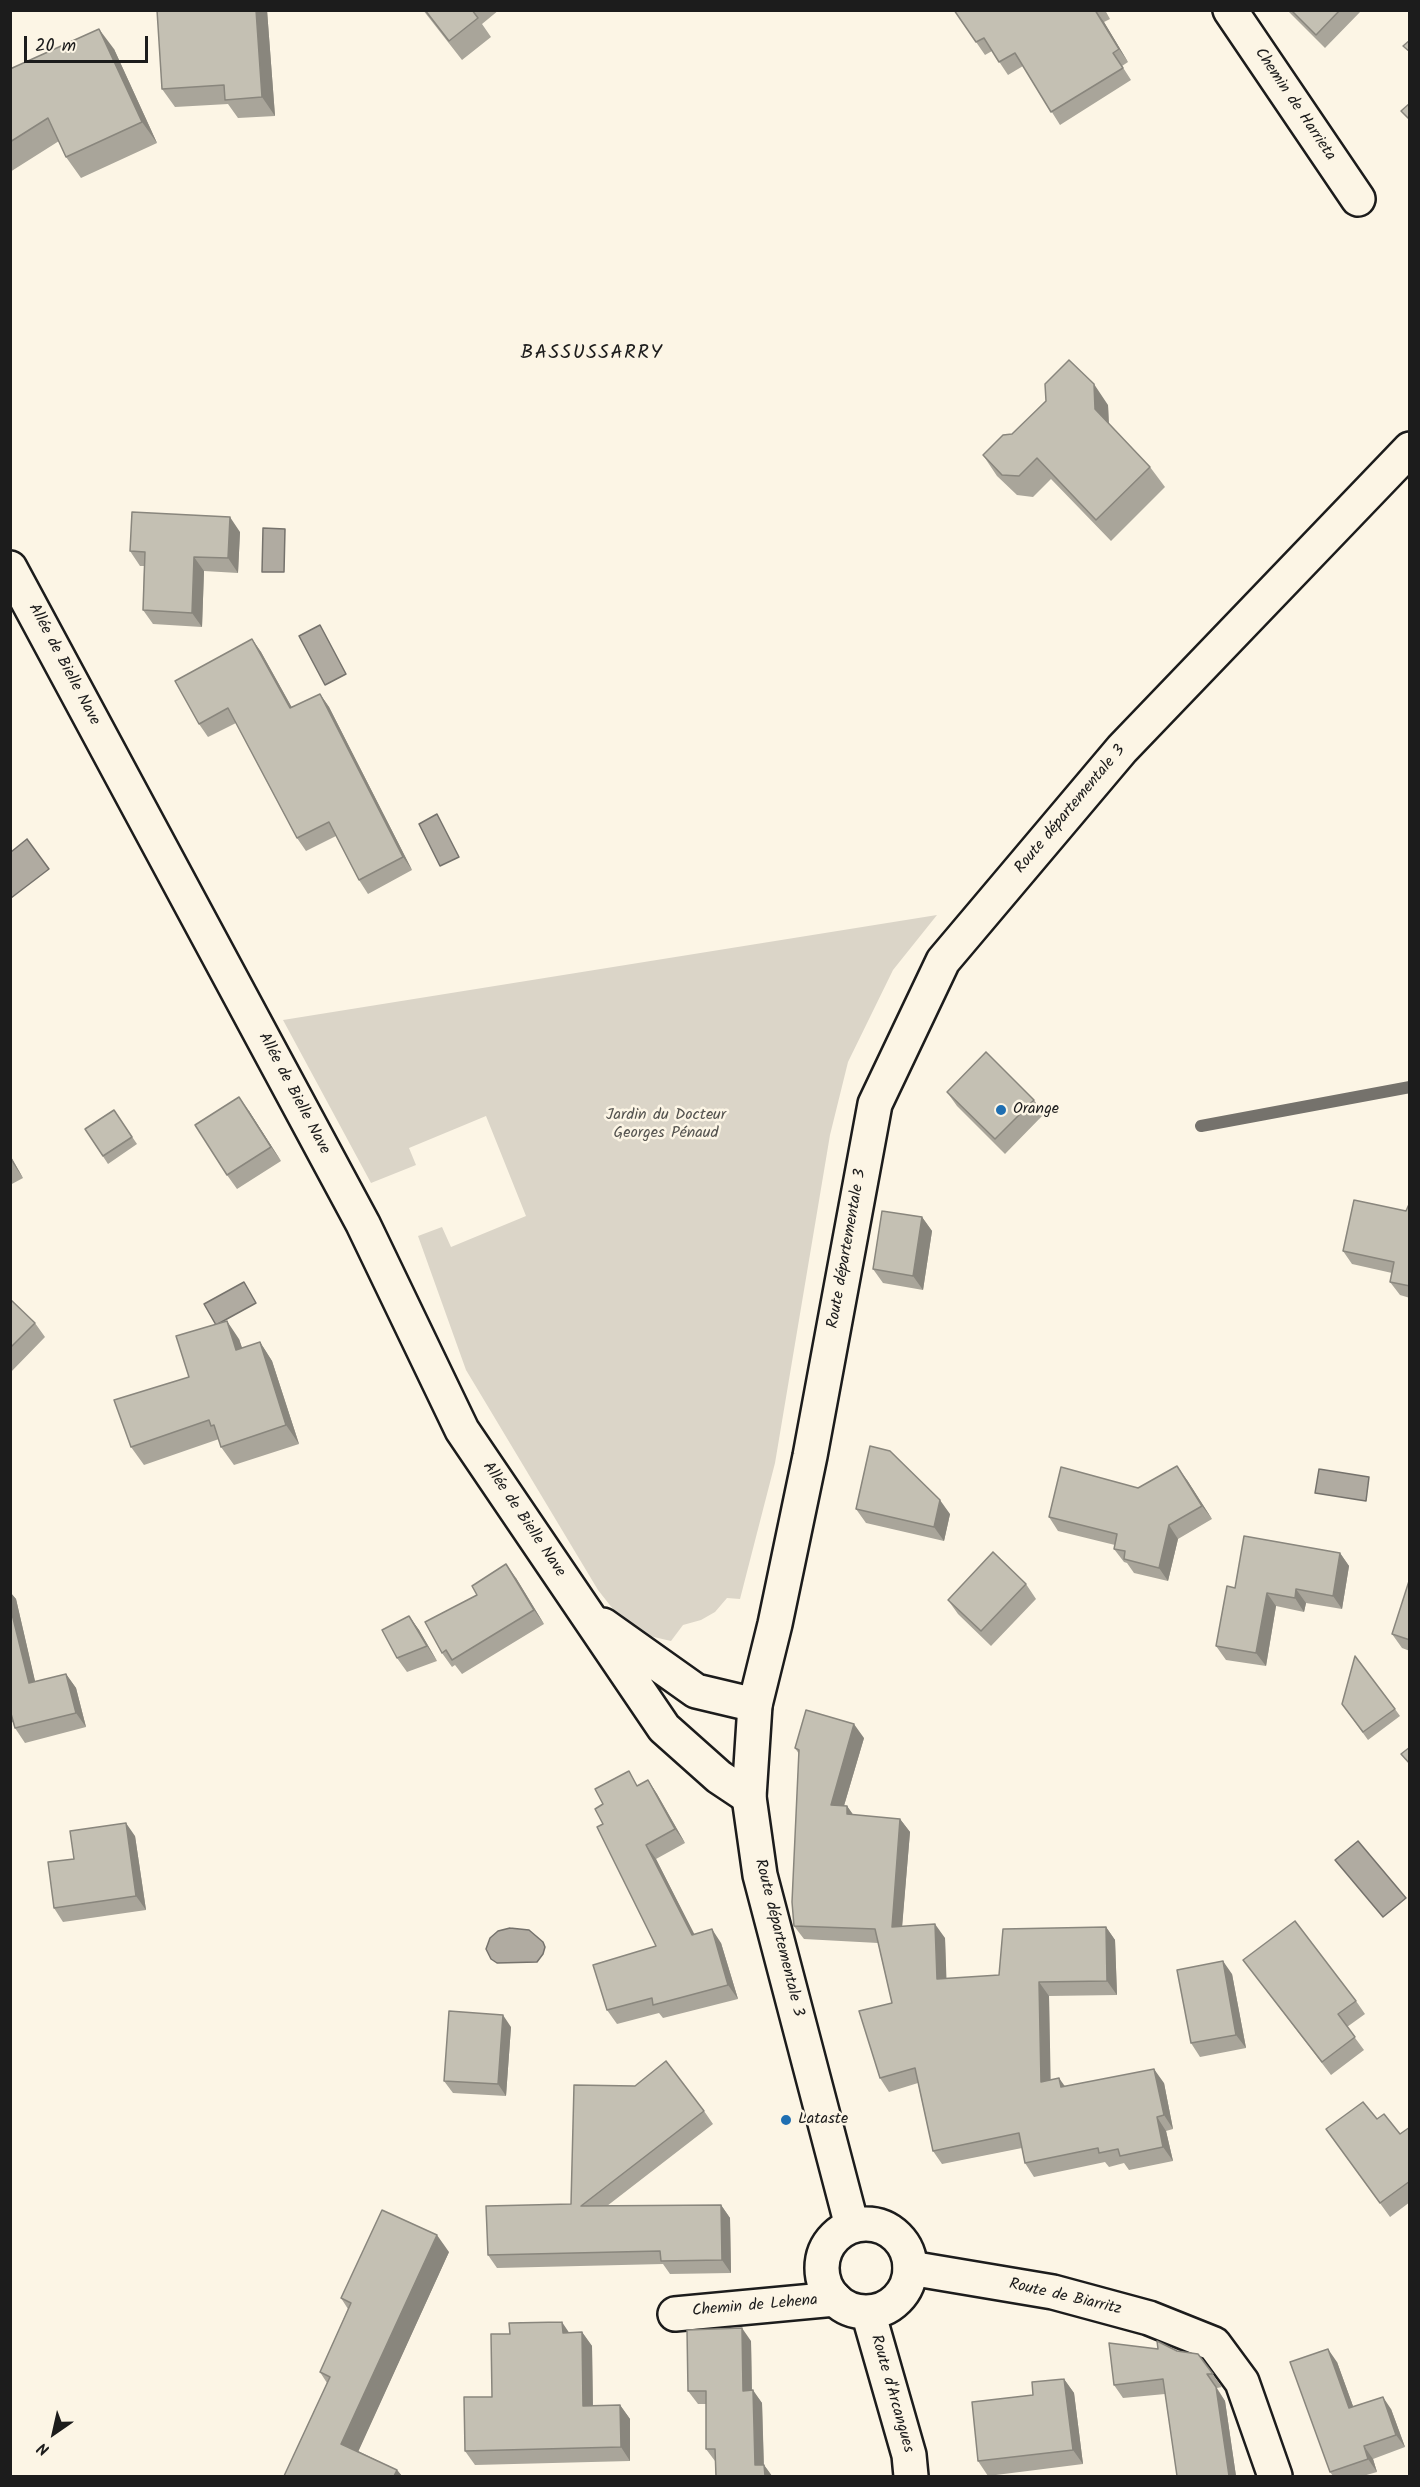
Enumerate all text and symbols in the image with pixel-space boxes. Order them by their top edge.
scale bar [27,24,152,62]
text: 20 m [35,32,76,61]
street label: Chemin de Harrieta [1249,45,1339,165]
district label: BASSUSSARRY [521,343,663,367]
street label: Allée de Bielle Nave [23,601,103,729]
street label: Route départementale 3 [1012,742,1130,878]
street label: Allée de Bielle Nave [253,1030,333,1158]
place label: Orange [1013,1100,1059,1120]
marker: Orange [994,1103,1008,1117]
park label: Jardin du Docteur Georges Pénaud [606,1106,726,1144]
street label: Route départementale 3 [825,1168,871,1330]
street label: Allée de Bielle Nave [477,1459,569,1581]
street label: Route départementale 3 [749,1857,807,2019]
place label: Lataste [798,2110,848,2130]
marker: Lataste [779,2113,793,2127]
street label: Route de Biarritz [1007,2276,1123,2320]
street label: Chemin de Lehena [691,2292,819,2322]
street label: Route d'Arcangues [865,2333,917,2455]
north arrow [24,2403,84,2463]
text: N [32,2435,55,2462]

